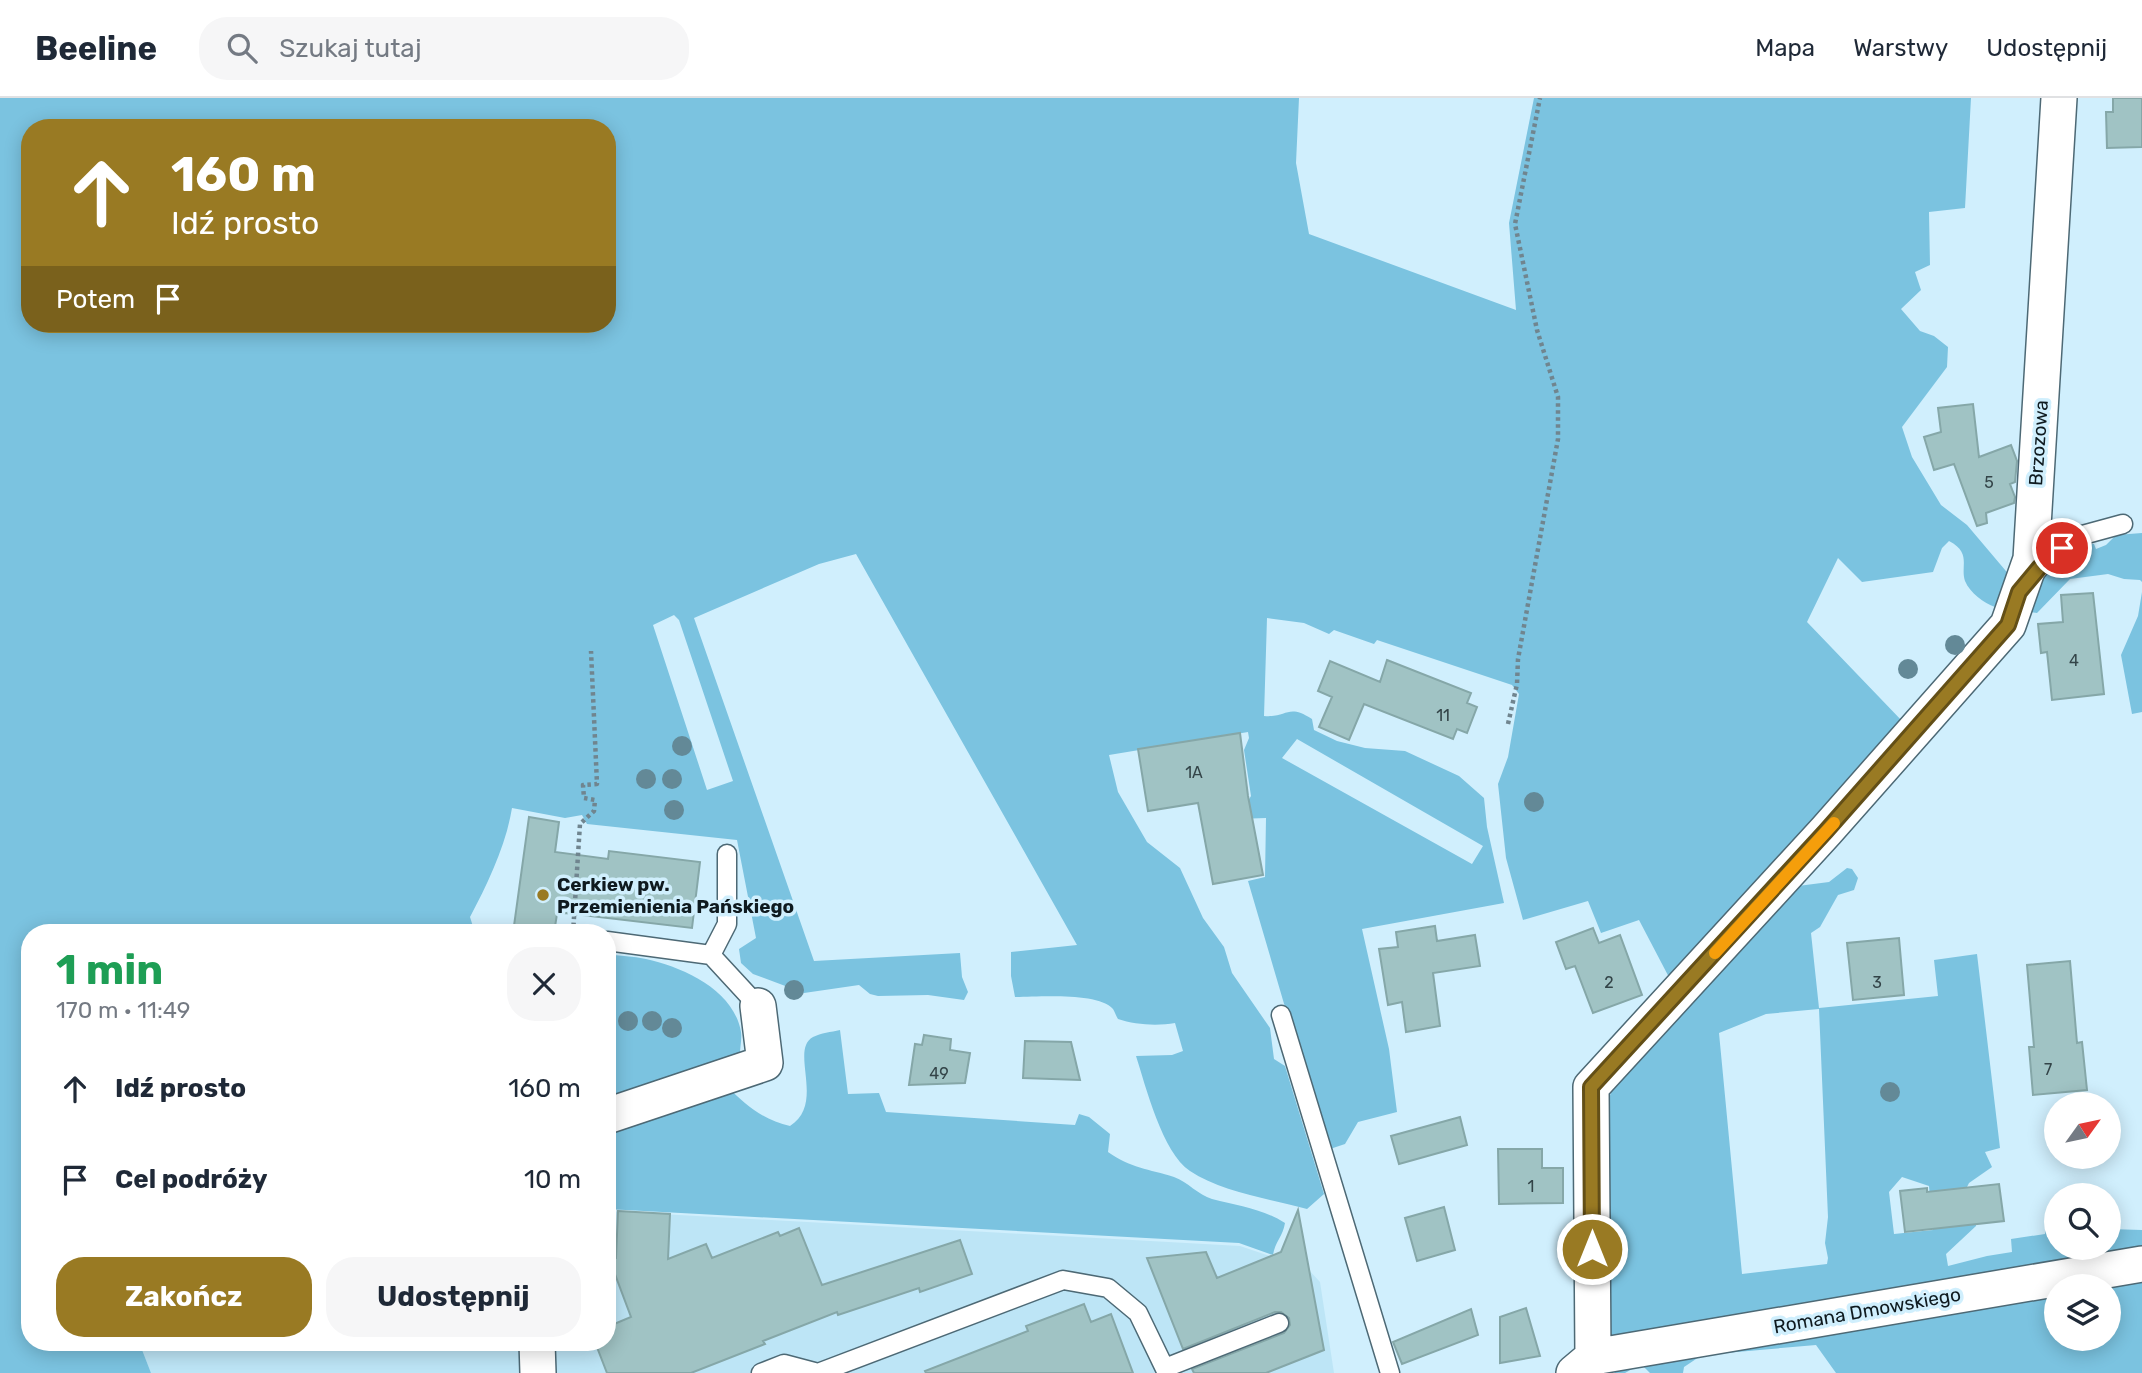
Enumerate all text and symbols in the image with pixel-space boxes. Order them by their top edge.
search box [199,17,689,80]
text: Beeline [35,29,157,68]
icon: search [223,29,261,67]
text: Szukaj tutaj [279,33,422,64]
text: Mapa [1755,34,1815,62]
text: Warstwy [1853,34,1948,62]
text: Udostępnij [1986,34,2107,62]
text: 160 m [171,145,316,203]
icon: ahead [56,147,147,238]
text: Idź prosto [171,204,319,242]
icon: arrive [149,280,187,318]
text: Potem [56,284,135,315]
street label: Brzozowa [2024,399,2053,487]
house number: 5 [1984,473,1994,492]
pin [2032,518,2092,578]
icon: arrive [2043,529,2081,567]
house number: 4 [2069,651,2079,670]
house number: 11 [1436,706,1450,725]
house number: 1A [1185,763,1203,782]
place label: Cerkiew pw. Przemienienia Pańskiego [557,873,794,918]
marker: Cerkiew pw. Przemienienia Pańskiego [535,887,551,903]
text: 1 min [56,945,163,995]
button: close [507,947,581,1021]
house number: 2 [1604,973,1614,992]
house number: 3 [1872,973,1882,992]
text: 170 m · 11:49 [56,996,191,1024]
house number: 7 [2044,1060,2052,1079]
house number: 49 [929,1064,949,1083]
icon: ahead [56,1070,94,1108]
text: Idź prosto [115,1073,246,1104]
text: 160 m [508,1073,581,1104]
north arrow [2044,1092,2121,1169]
map controls [2044,1092,2121,1351]
icon: arrive [56,1161,94,1199]
text: Cel podróży [115,1164,268,1195]
text: 10 m [524,1164,581,1195]
house number: 1 [1528,1177,1534,1196]
button: search [2044,1183,2121,1260]
position arrow [1555,1212,1629,1286]
button: Zakończ [56,1257,312,1337]
button: Udostępnij [326,1257,581,1337]
button: layers [2044,1274,2121,1351]
street label: Romana Dmowskiego [1772,1283,1963,1338]

